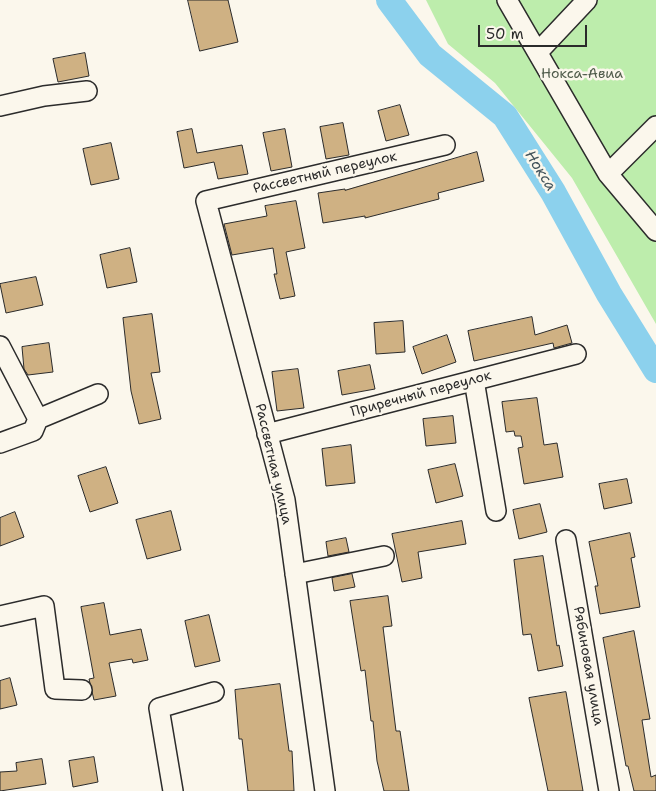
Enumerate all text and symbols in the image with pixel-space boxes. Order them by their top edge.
scale bar [481,15,590,47]
text: 50 m [486,24,524,44]
park label: Нокса-Авиа [541,66,623,82]
water label: Нокса [521,147,559,195]
street label: Рассветный переулок [251,148,399,198]
street label: Приречный переулок [349,367,493,421]
street label: Рассветная улица [251,402,295,526]
street label: Рябиновая улица [569,605,607,727]

